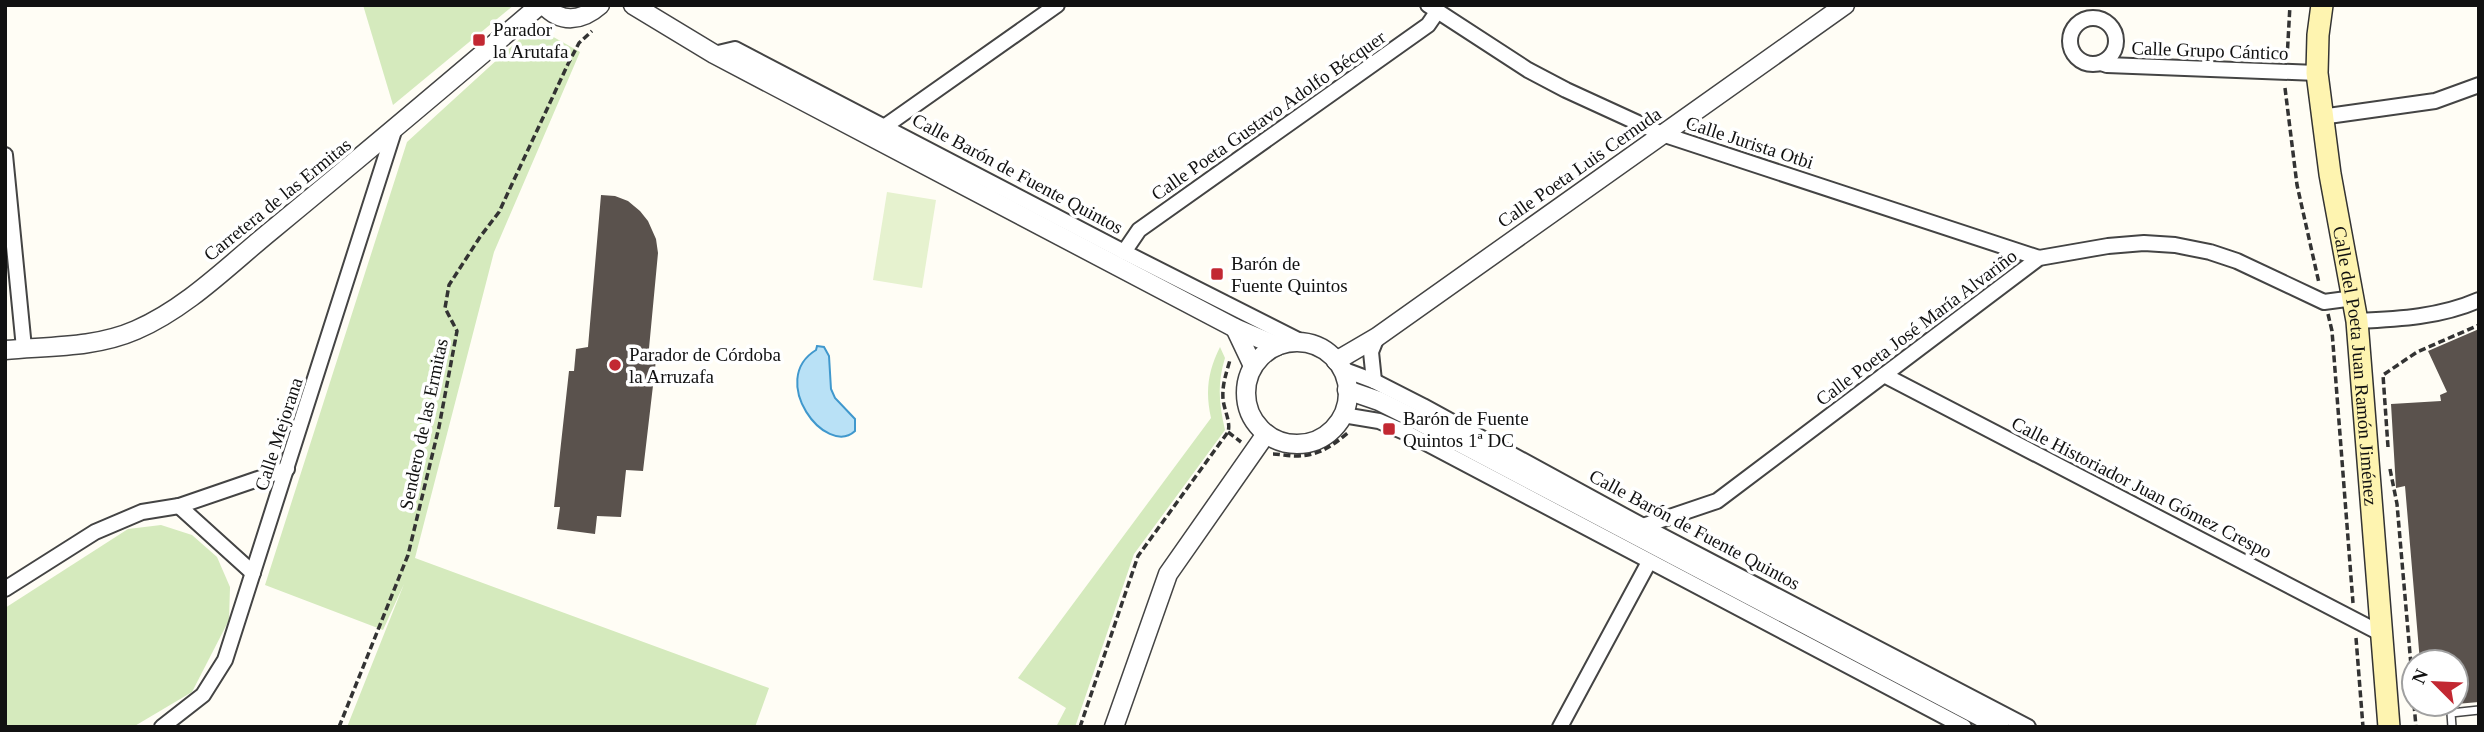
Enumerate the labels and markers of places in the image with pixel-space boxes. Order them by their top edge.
place label: Parador la Arutafa [493,19,569,62]
marker: Parador la Arutafa [471,32,487,48]
place label: Barón de Fuente Quintos [1231,253,1348,296]
marker: Barón de Fuente Quintos [1209,266,1225,282]
place label: Parador de Córdoba la Arruzafa [629,344,782,387]
marker: Parador de Córdoba la Arruzafa [607,357,623,373]
place label: Barón de Fuente Quintos 1ª DC [1403,408,1529,451]
marker: Barón de Fuente Quintos 1ª DC [1381,421,1397,437]

